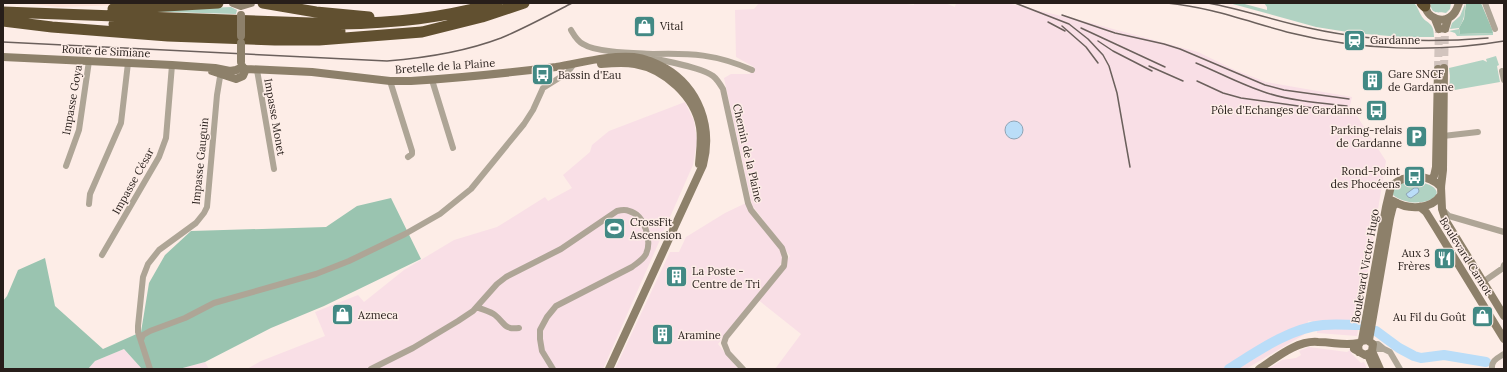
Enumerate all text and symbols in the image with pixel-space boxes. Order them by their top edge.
shop icon: Vital [632,13,658,39]
place label: Vital [659,19,683,33]
station icon: Gardanne [1342,27,1368,53]
place label: Gardanne [1370,33,1420,47]
street label: Route de Simiane [61,42,151,60]
street label: Bretelle de la Plaine [394,56,496,76]
bus stop icon: Bassin d'Eau [530,62,556,88]
street label: Impasse Goya [59,64,85,136]
building icon: Gare SNCF de Gardanne [1360,67,1386,93]
place label: Gare SNCF de Gardanne [1388,67,1454,94]
place label: Bassin d'Eau [558,68,622,82]
street label: Impasse Monet [261,77,289,157]
bus stop icon: Pôle d'Echanges de Gardanne [1364,97,1390,123]
street label: Chemin de la Plaine [730,102,766,204]
place label: Pôle d'Echanges de Gardanne [1211,103,1362,117]
street label: Impasse Gauguin [188,116,212,205]
place label: Parking-relais de Gardanne [1330,123,1402,150]
parking icon: Parking-relais de Gardanne [1404,123,1430,149]
street label: Impasse César [109,145,157,217]
place label: Rond-Point des Phocéens [1330,164,1401,191]
bus stop icon: Rond-Point des Phocéens [1402,164,1428,190]
street label: Boulevard Victor Hugo [1348,208,1382,324]
street label: Boulevard Carnot [1436,214,1496,298]
sports icon: CrossFit Ascension [602,215,628,241]
place label: CrossFit Ascension [629,215,682,242]
place label: Aux 3 Frères [1398,246,1430,273]
restaurant icon: Aux 3 Frères [1432,246,1458,272]
building icon: La Poste - Centre de Tri [664,264,690,290]
place label: La Poste - Centre de Tri [692,264,760,291]
shop icon: Azmeca [330,302,356,328]
shop icon: Au Fil du Goût [1469,304,1495,330]
place label: Azmeca [357,308,398,322]
place label: Au Fil du Goût [1392,310,1467,324]
building icon: Aramine [649,322,675,348]
place label: Aramine [677,328,721,342]

